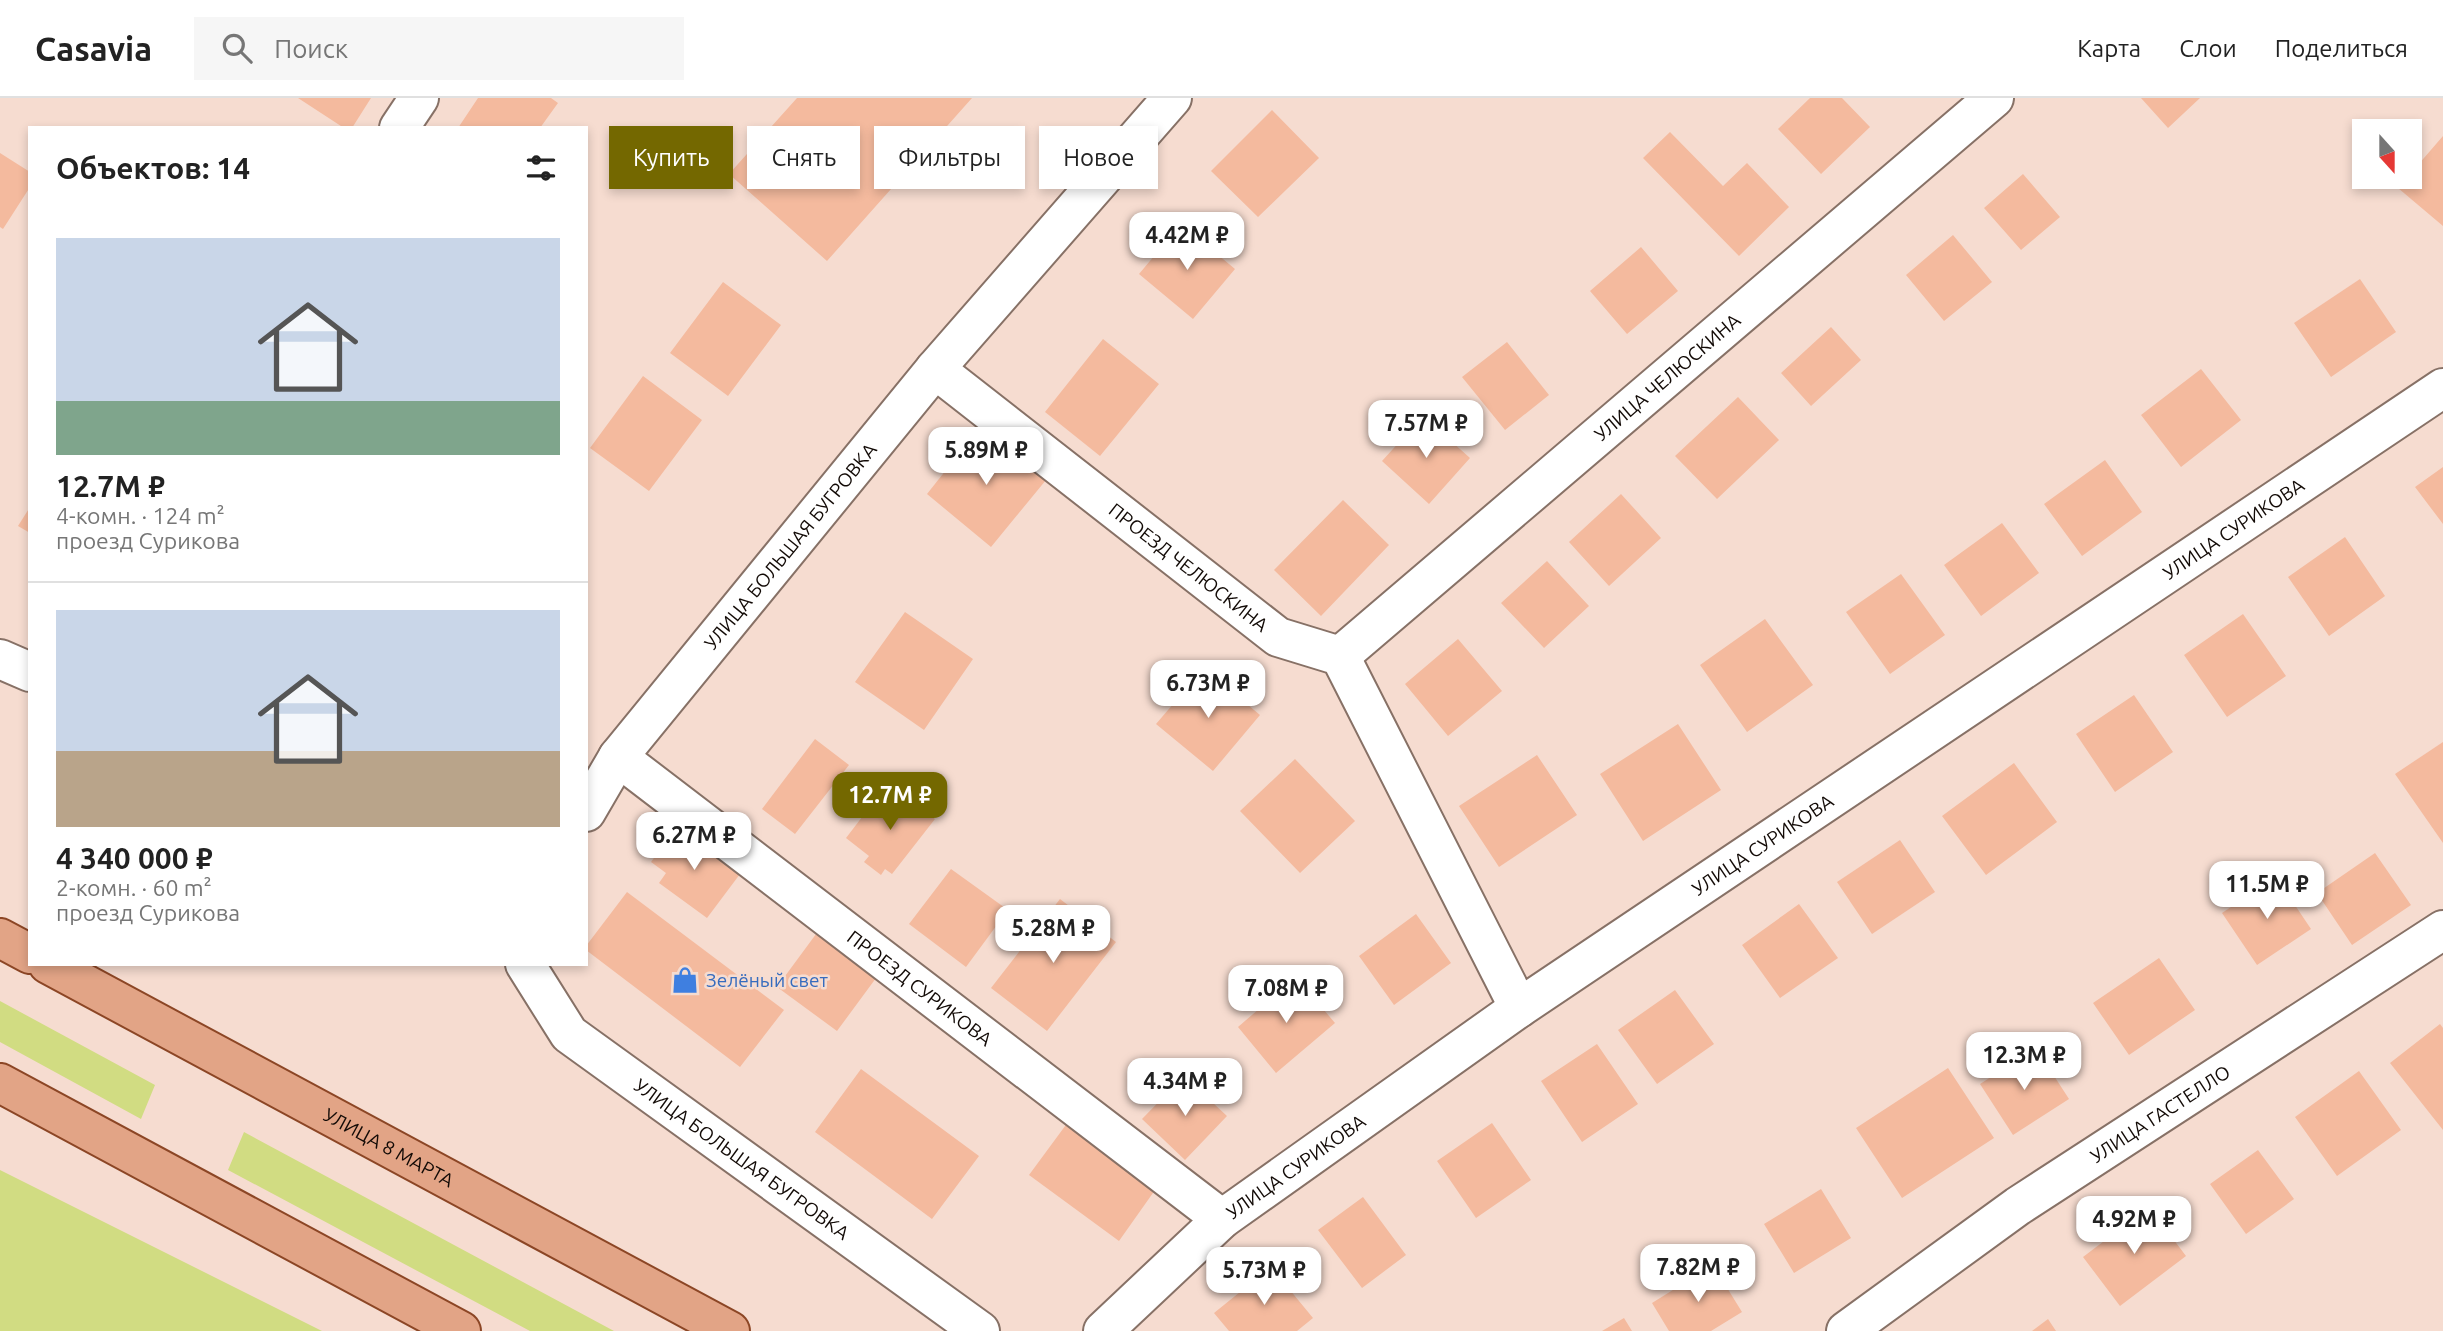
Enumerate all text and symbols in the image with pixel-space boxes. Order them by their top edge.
search box [194,17,684,80]
icon: search [218,29,256,67]
text: Casavia [35,30,152,67]
text: Поиск [274,34,348,63]
text: Карта [2077,35,2141,62]
text: Слои [2179,35,2237,62]
text: Поделиться [2275,35,2408,62]
north arrow [2352,119,2422,189]
map controls [2352,119,2422,189]
chip: Купить [609,126,733,189]
chip: Снять [747,126,860,189]
chip: Фильтры [874,126,1025,189]
chip: Новое [1039,126,1158,189]
icon: filters [522,149,560,187]
text: Объектов: 14 [56,151,250,185]
pin: 4.42M ₽ [1122,212,1252,272]
text: 4.42M ₽ [1145,222,1229,247]
icon: home [245,284,371,410]
street label: УЛИЦА ЧЕЛЮСКИНА [1590,308,1745,445]
pin: 7.57M ₽ [1361,400,1491,460]
text: 7.57M ₽ [1384,410,1468,435]
pin: 5.89M ₽ [921,428,1051,487]
text: 5.89M ₽ [944,437,1028,462]
street label: УЛИЦА БОЛЬШАЯ БУГРОВКА [700,438,881,654]
text: 12.7M ₽ [56,469,165,503]
street label: УЛИЦА СУРИКОВА [2159,473,2309,584]
street label: ПРОЕЗД ЧЕЛЮСКИНА [1105,498,1273,637]
text: 4-комн. · 124 m² [56,503,225,528]
text: проезд Сурикова [56,528,240,553]
icon: home [245,656,371,782]
pin: 6.73M ₽ [1143,660,1273,720]
text: 6.73M ₽ [1166,670,1250,695]
pin: 12.7M ₽ [825,772,955,832]
text: 12.7M ₽ [848,782,932,807]
street label: УЛИЦА СУРИКОВА [1688,789,1838,900]
pin: 6.27M ₽ [629,812,759,872]
text: 6.27M ₽ [652,822,736,847]
text: 4 340 000 ₽ [56,841,213,875]
pin: 11.5M ₽ [2202,862,2332,921]
text: 11.5M ₽ [2225,871,2309,896]
text: 2-комн. · 60 m² [56,875,212,900]
text: проезд Сурикова [56,900,240,925]
pin: 5.28M ₽ [988,906,1118,965]
text: 5.28M ₽ [1011,915,1095,940]
street label: ПРОЕЗД СУРИКОВА [843,926,997,1051]
shop icon: Зелёный свет [670,965,700,995]
pin: 7.08M ₽ [1221,965,1351,1025]
place label: Зелёный свет [706,969,828,991]
text: 7.08M ₽ [1244,975,1328,1000]
pin: 12.3M ₽ [1959,1032,2089,1092]
text: 12.3M ₽ [1982,1042,2066,1067]
pin: 4.34M ₽ [1120,1058,1250,1118]
street label: УЛИЦА ГАСТЕЛЛО [2086,1060,2234,1167]
text: 4.34M ₽ [1143,1068,1227,1093]
street label: УЛИЦА БОЛЬШАЯ БУГРОВКА [630,1074,854,1244]
street label: УЛИЦА 8 МАРТА [320,1103,458,1192]
street label: УЛИЦА СУРИКОВА [1222,1109,1370,1223]
pin: 4.92M ₽ [2069,1196,2199,1256]
text: 4.92M ₽ [2092,1206,2176,1231]
pin: 7.82M ₽ [1633,1244,1763,1304]
pin: 5.73M ₽ [1199,1248,1329,1307]
text: 7.82M ₽ [1656,1254,1740,1279]
text: 5.73M ₽ [1222,1257,1306,1282]

